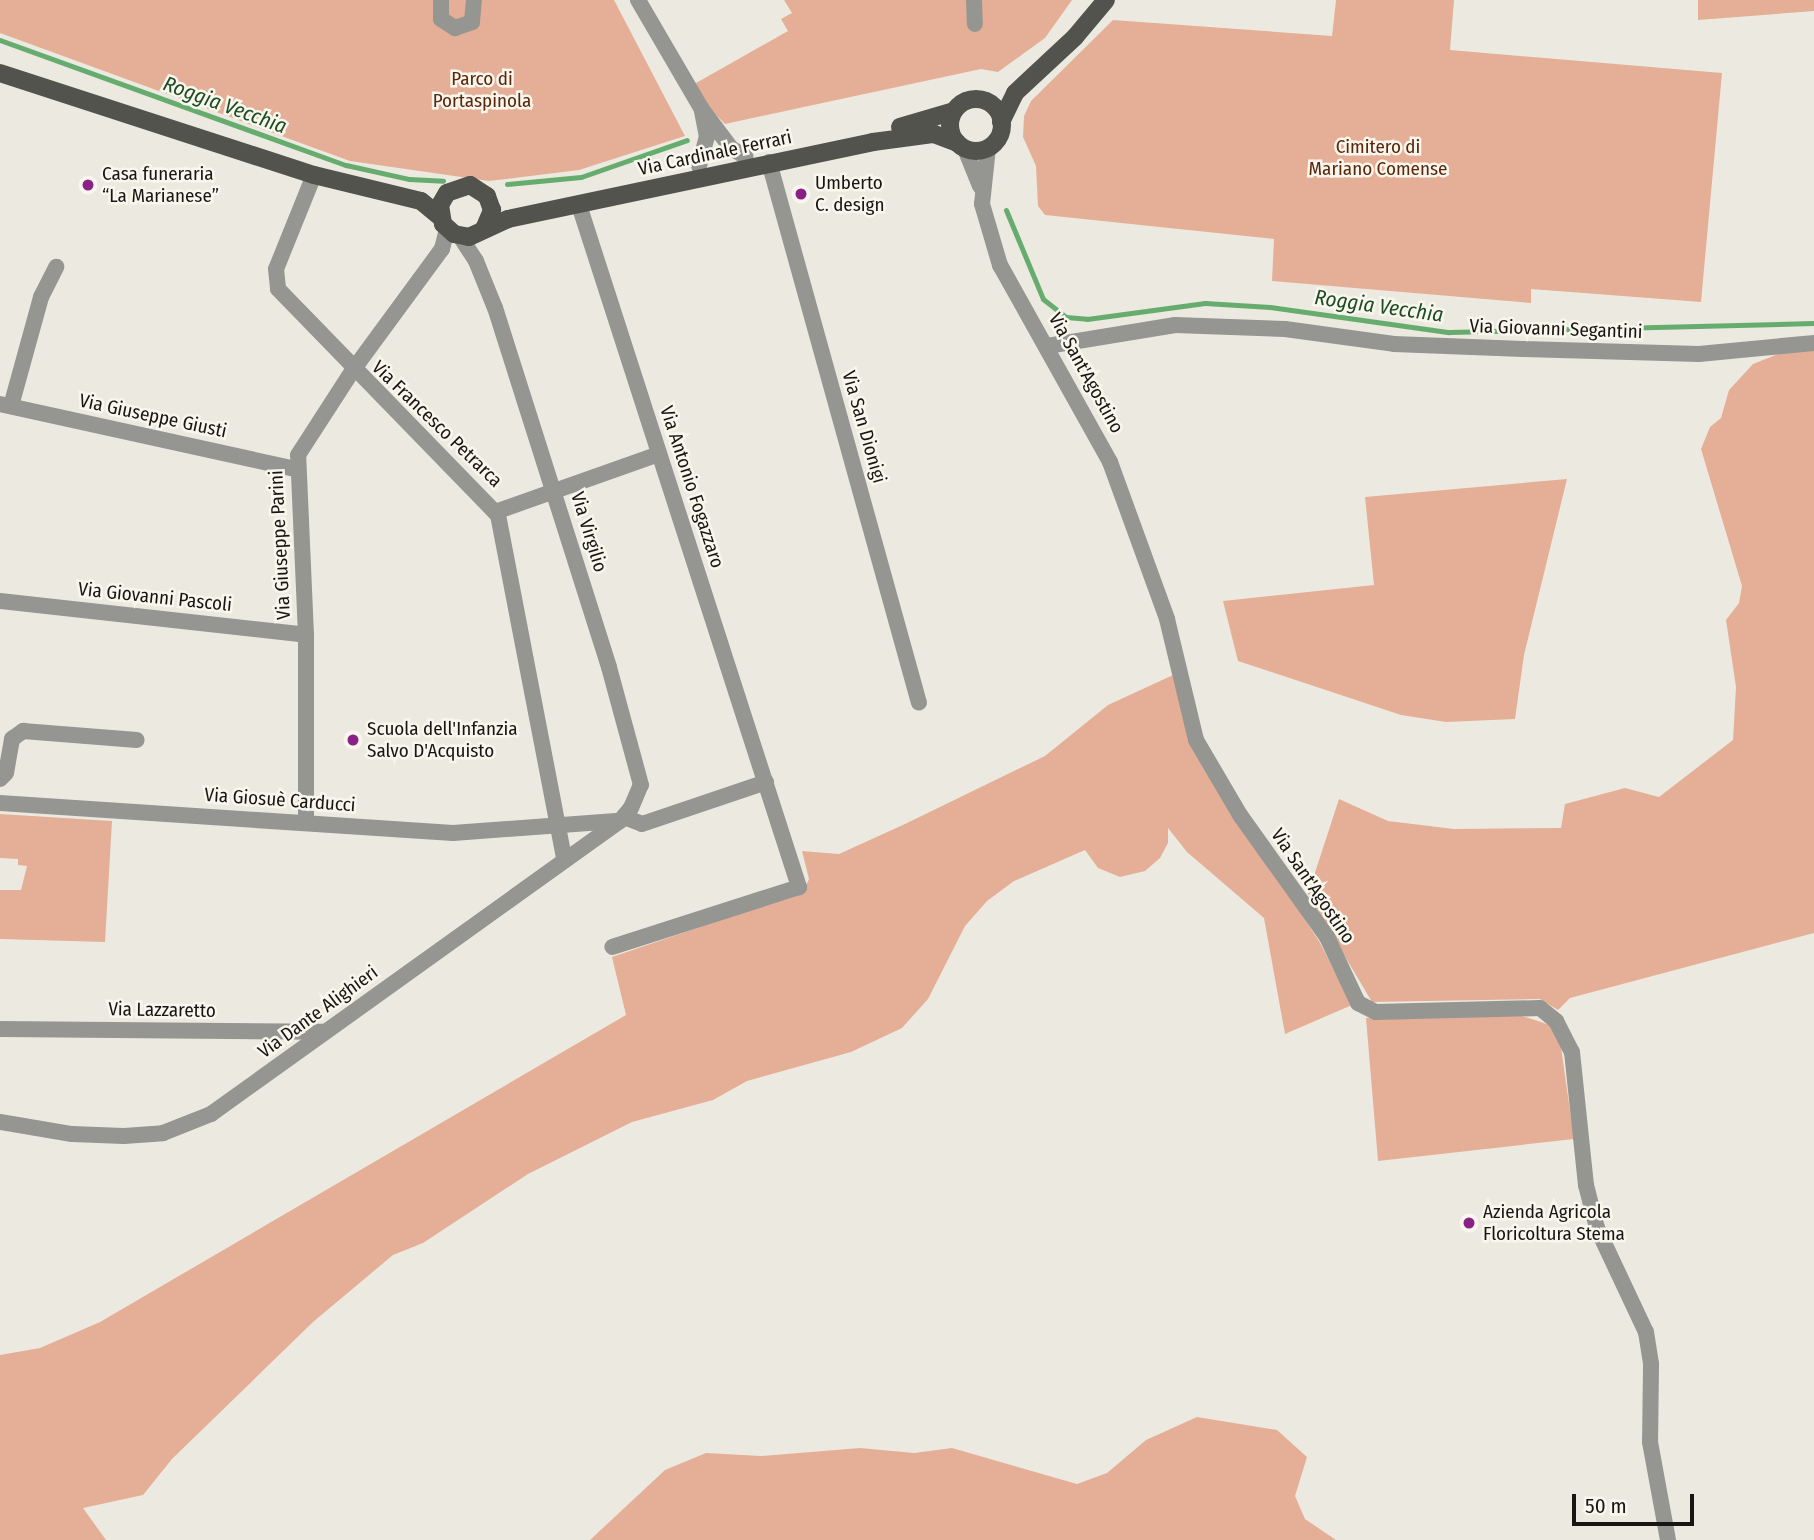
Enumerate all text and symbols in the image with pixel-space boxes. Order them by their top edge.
park label: Parco di Portaspinola [433,68,531,112]
water label: Roggia Vecchia [160,71,290,139]
street label: Via Cardinale Ferrari [636,126,794,180]
park label: Cimitero di Mariano Comense [1309,136,1447,180]
place label: Casa funeraria “La Marianese” [102,163,219,207]
place label: Umberto C. design [815,172,885,216]
marker: Casa funeraria “La Marianese” [80,177,96,193]
marker: Umberto C. design [793,186,809,202]
water label: Roggia Vecchia [1313,284,1445,328]
street label: Via Sant'Agostino [1044,309,1128,437]
street label: Via Giovanni Segantini [1469,315,1643,343]
street label: Via Francesco Petrarca [367,356,507,492]
street label: Via San Dionigi [837,368,891,486]
street label: Via Giuseppe Giusti [77,389,229,443]
street label: Via Antonio Fogazzaro [655,403,729,571]
street label: Via Giuseppe Parini [265,470,295,620]
street label: Via Virgilio [566,489,612,575]
street label: Via Giovanni Pascoli [77,578,233,616]
place label: Scuola dell'Infanzia Salvo D'Acquisto [367,718,518,762]
marker: Scuola dell'Infanzia Salvo D'Acquisto [345,732,361,748]
street label: Via Giosuè Carducci [204,783,356,817]
street label: Via Sant'Agostino [1266,824,1360,948]
street label: Via Dante Alighieri [254,961,382,1063]
street label: Via Lazzaretto [108,998,216,1022]
place label: Azienda Agricola Floricoltura Stema [1483,1201,1625,1245]
marker: Azienda Agricola Floricoltura Stema [1461,1215,1477,1231]
scale bar [1576,1480,1699,1524]
text: 50 m [1585,1493,1627,1519]

